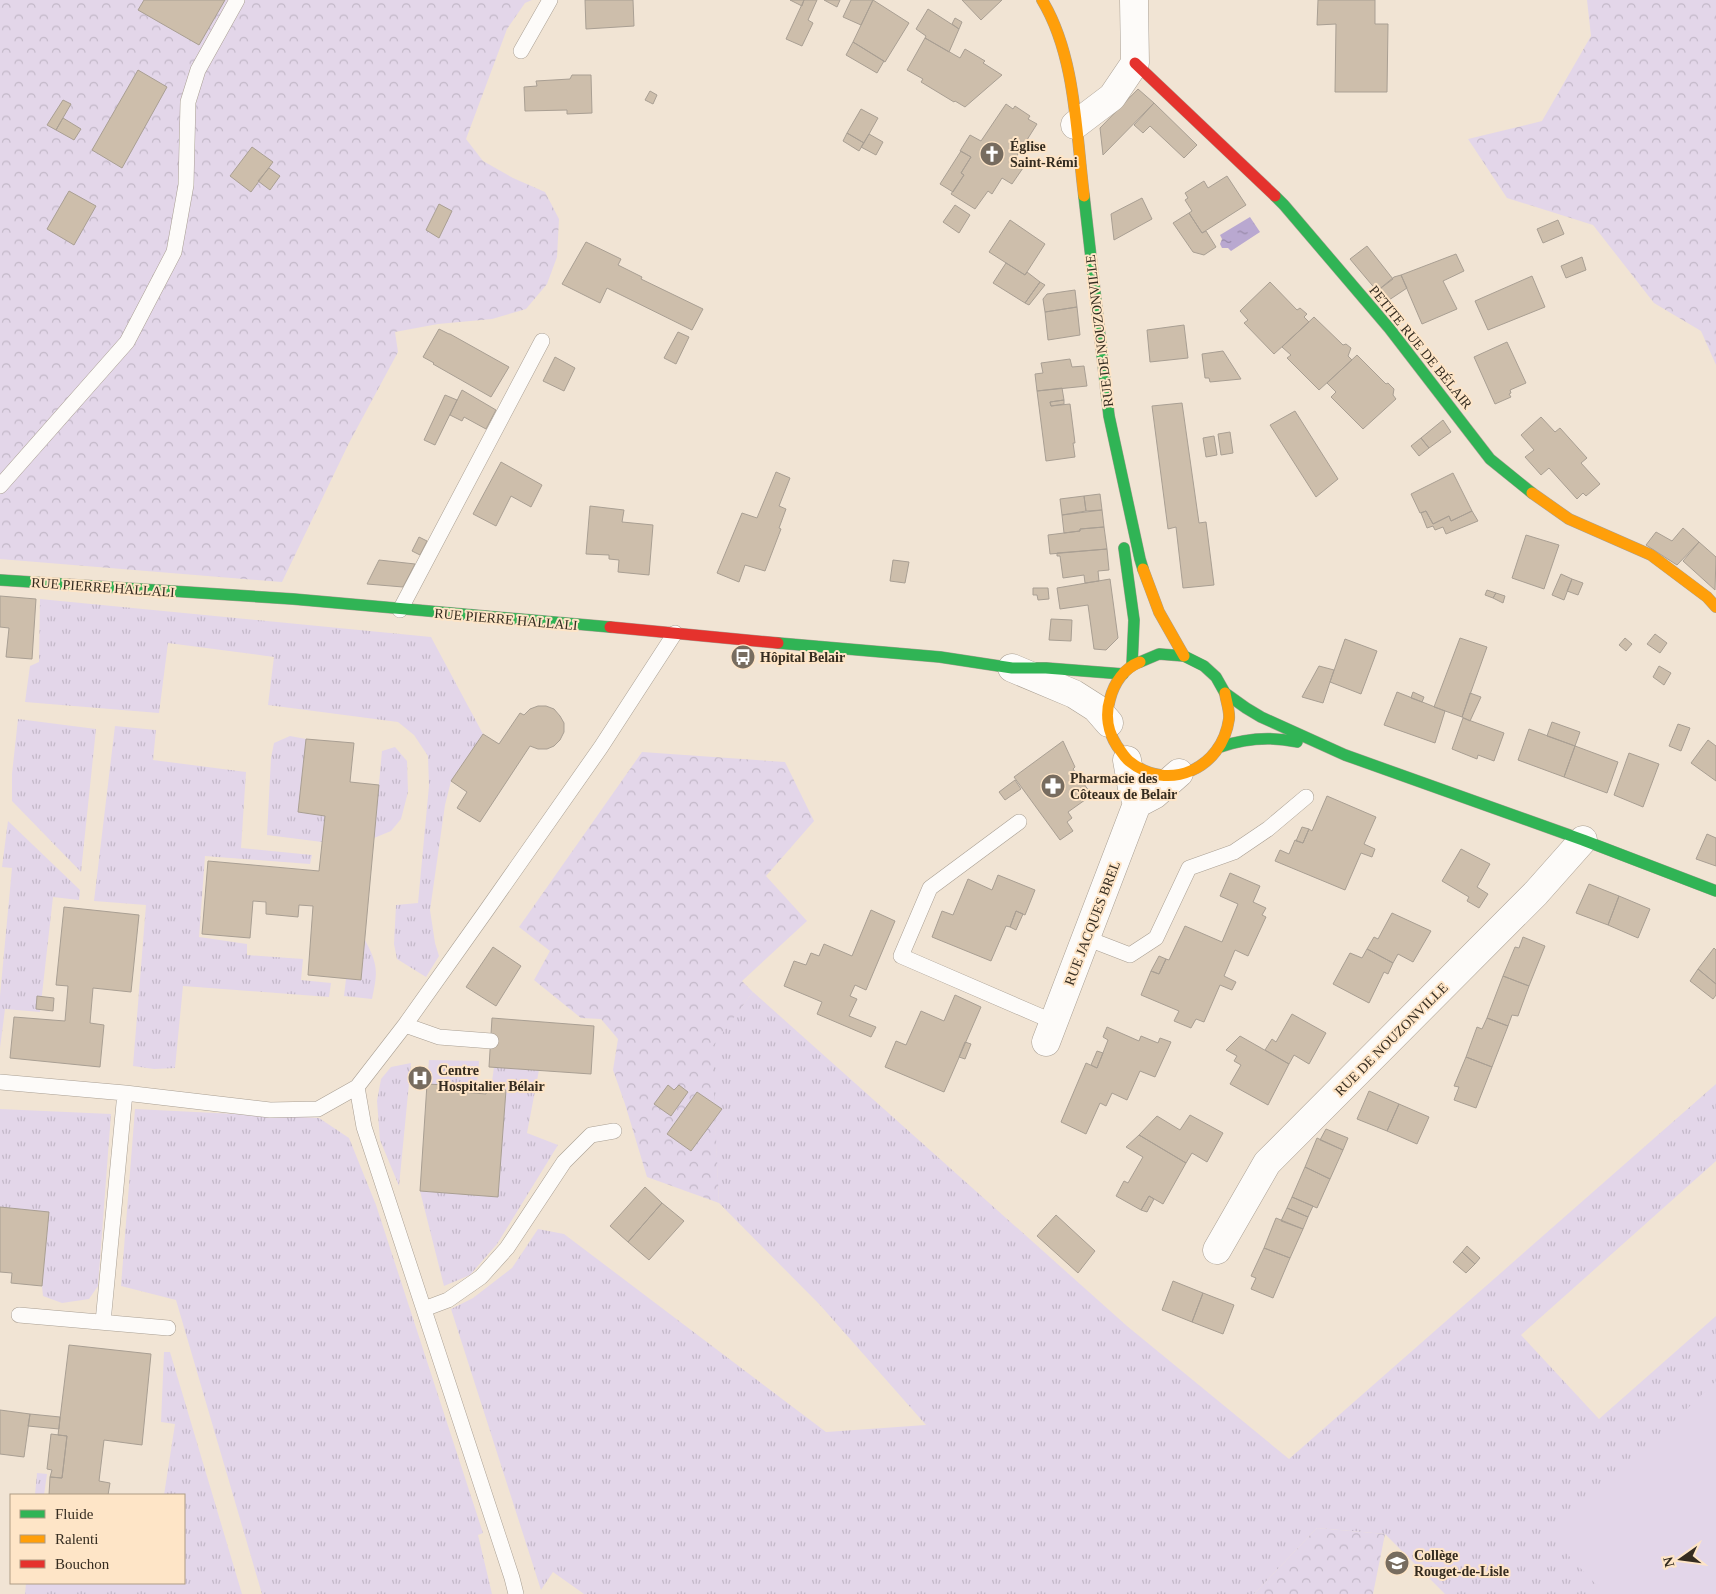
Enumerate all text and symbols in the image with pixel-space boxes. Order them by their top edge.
place label: Église Saint-Rémi [1010,138,1078,170]
church icon: Église Saint-Rémi [979,141,1005,167]
street label: RUE DE NOUZONVILLE [1083,254,1116,408]
street label: PETITE RUE DE BÉLAIR [1366,282,1476,413]
street label: RUE PIERRE HALLALI [31,575,176,600]
street label: RUE PIERRE HALLALI [434,606,579,633]
bus stop icon: Hôpital Belair [730,644,756,670]
place label: Hôpital Belair [760,650,845,665]
place label: Pharmacie des Côteaux de Belair [1070,771,1177,802]
pharmacy icon: Pharmacie des Côteaux de Belair [1040,773,1066,799]
street label: RUE JACQUES BREL [1062,859,1123,988]
street label: RUE DE NOUZONVILLE [1332,980,1451,1099]
place label: Centre Hospitalier Bélair [438,1063,545,1094]
hospital icon: Centre Hospitalier Bélair [407,1065,433,1091]
legend [10,1494,185,1584]
text: Fluide [55,1506,94,1522]
text: Ralenti [55,1531,98,1547]
north arrow [1656,1534,1706,1584]
place label: Collège Rouget-de-Lisle [1414,1548,1509,1579]
school or university icon: Collège Rouget-de-Lisle [1384,1550,1410,1576]
text: N [1660,1555,1677,1569]
text: Bouchon [55,1556,110,1572]

